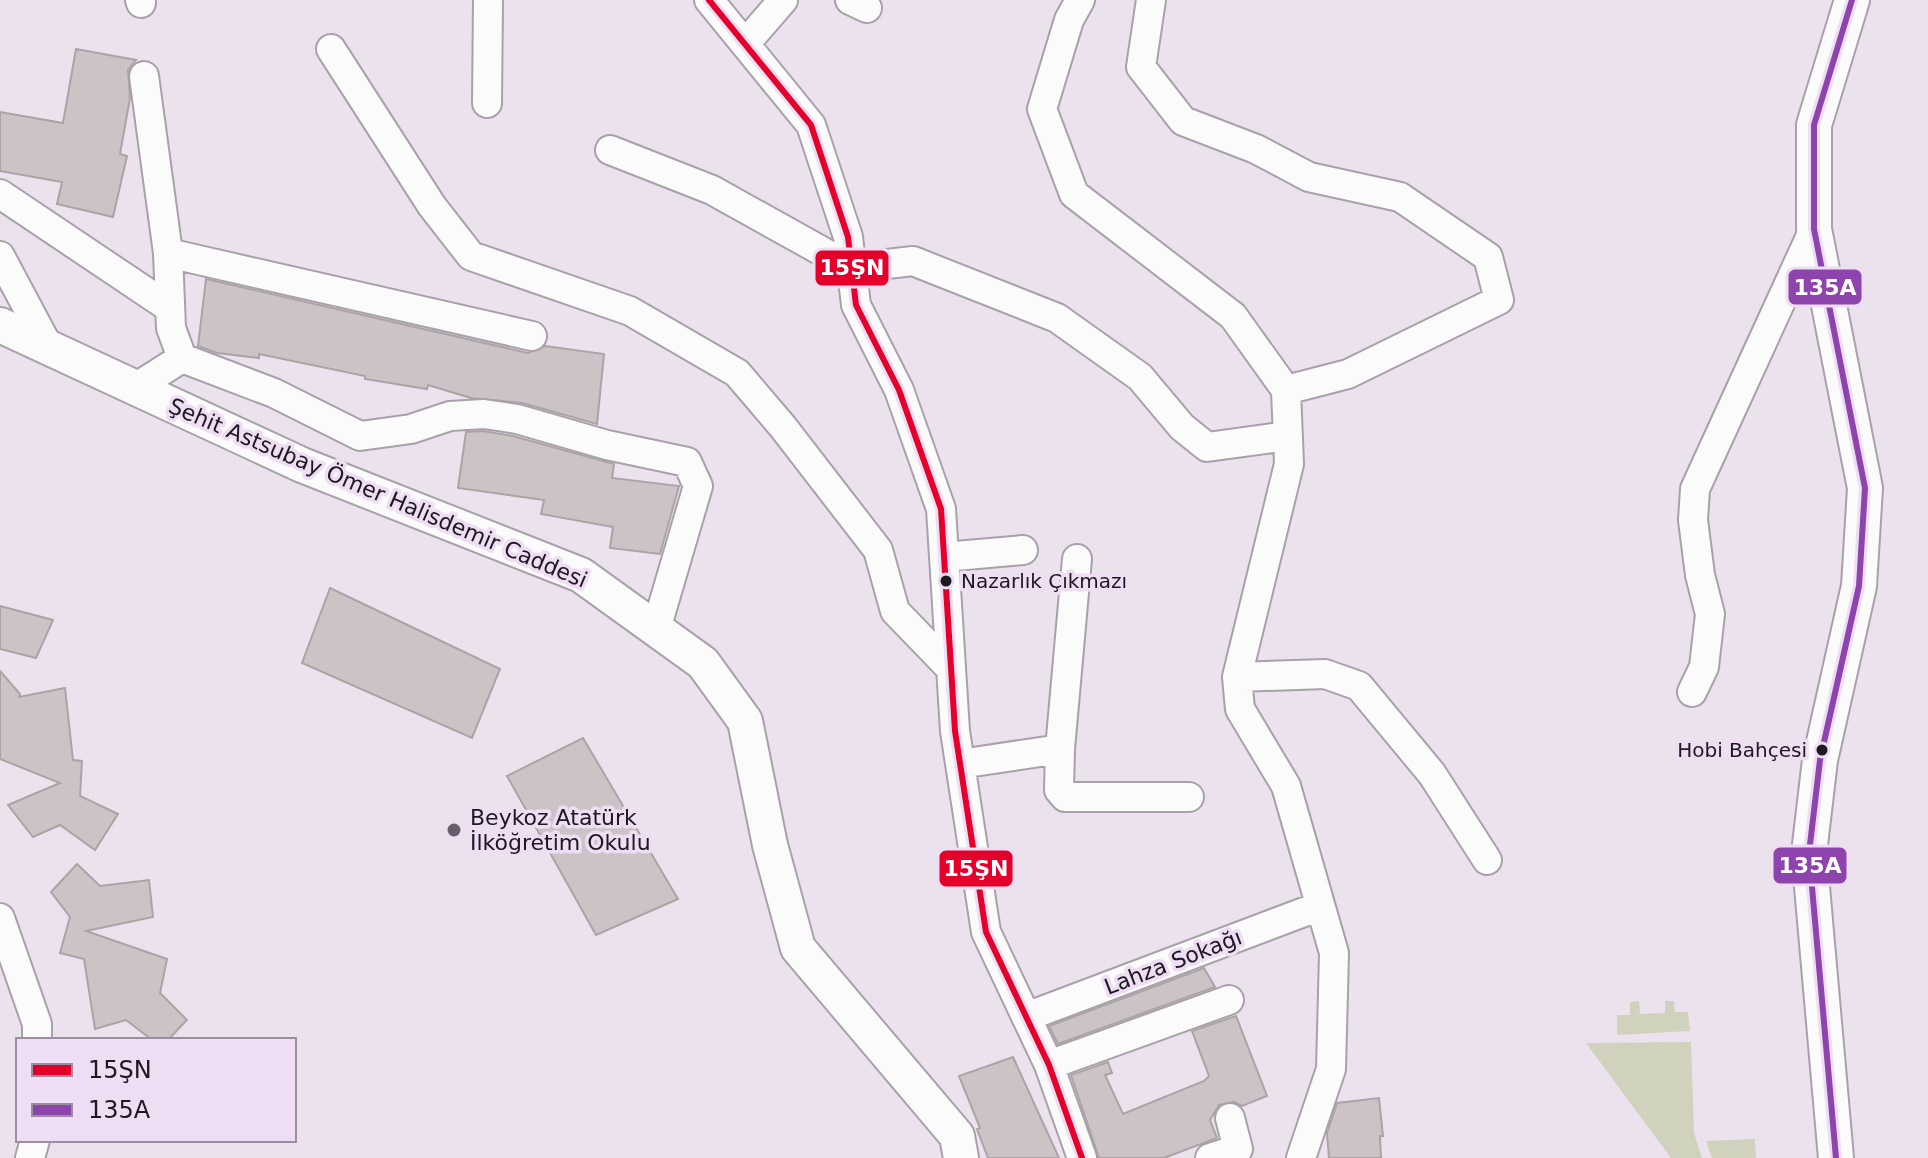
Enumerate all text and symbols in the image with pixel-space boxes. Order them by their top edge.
line badge: 15ŞN [814,249,890,287]
text: 15ŞN [820,255,884,280]
line badge: 135A [1787,268,1863,306]
text: 135A [1794,275,1856,300]
street label: Şehit Astsubay Ömer Halisdemir Caddesi [165,393,591,593]
place label: Nazarlık Çıkmazı [961,569,1127,593]
marker: Nazarlık Çıkmazı [938,573,954,589]
place label: Hobi Bahçesi [1677,738,1807,762]
marker: Hobi Bahçesi [1814,742,1830,758]
place label: Beykoz Atatürk İlköğretim Okulu [470,805,651,855]
marker: Beykoz Atatürk İlköğretim Okulu [445,821,463,839]
line badge: 135A [1772,846,1848,885]
line badge: 15ŞN [938,849,1014,888]
text: 135A [1779,853,1841,878]
text: 15ŞN [944,856,1008,881]
street label: Lahza Sokağı [1101,924,1245,1000]
legend [16,1038,296,1142]
text: 15ŞN [88,1056,152,1084]
text: 135A [88,1096,151,1124]

